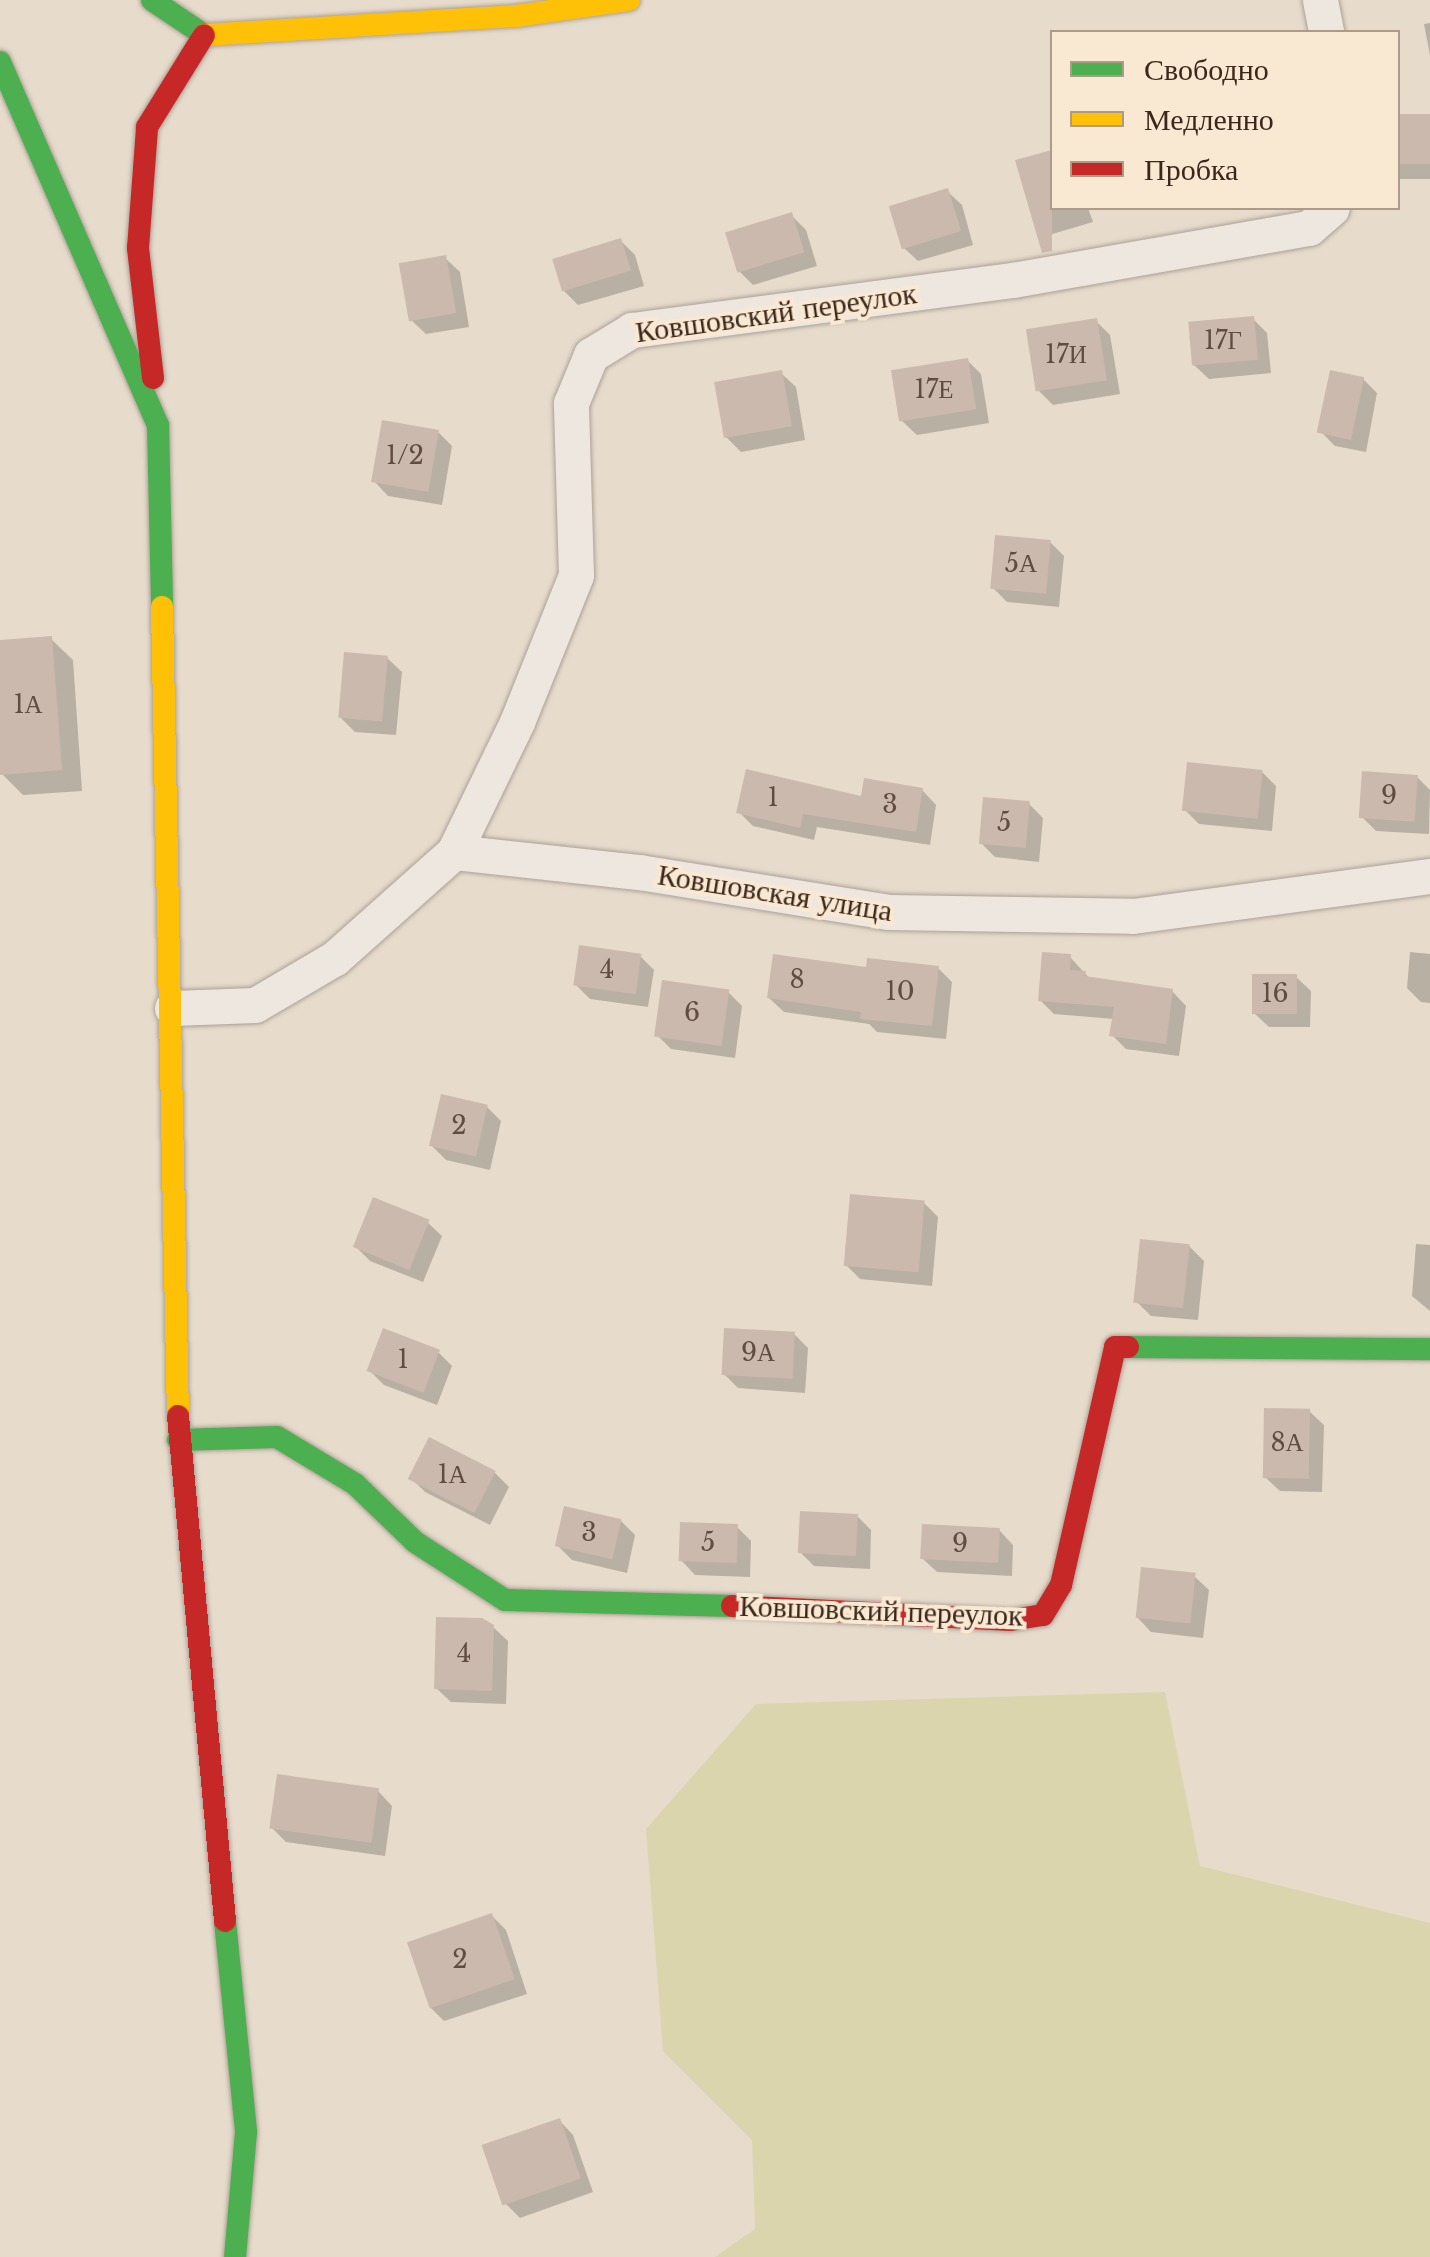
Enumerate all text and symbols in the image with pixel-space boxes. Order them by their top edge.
legend [1050,30,1400,210]
text: Свободно [1144,51,1269,88]
text: Медленно [1144,101,1274,138]
text: Пробка [1144,151,1238,188]
street label: Ковшовский переулок [633,275,919,351]
house number: 17Г [1204,326,1242,356]
house number: 17И [1045,340,1087,370]
house number: 17Е [915,375,953,405]
house number: 1/2 [386,441,424,471]
house number: 5А [1005,549,1037,579]
house number: 1А [13,690,43,720]
house number: 9 [1381,781,1397,811]
house number: 1 [767,783,779,813]
house number: 3 [882,790,898,820]
house number: 5 [997,808,1011,838]
street label: Ковшовская улица [655,857,895,929]
house number: 4 [600,955,614,985]
house number: 8 [789,965,805,995]
house number: 10 [886,977,914,1007]
house number: 16 [1261,979,1289,1009]
house number: 6 [684,998,700,1028]
house number: 2 [451,1111,467,1141]
house number: 9А [741,1338,775,1368]
house number: 1 [397,1345,409,1375]
house number: 8А [1270,1428,1304,1458]
house number: 1А [437,1460,467,1490]
house number: 3 [581,1518,597,1548]
house number: 5 [701,1528,715,1558]
house number: 9 [952,1529,968,1559]
street label: Ковшовский переулок [739,1588,1023,1634]
house number: 4 [457,1639,471,1669]
house number: 2 [452,1945,468,1975]

